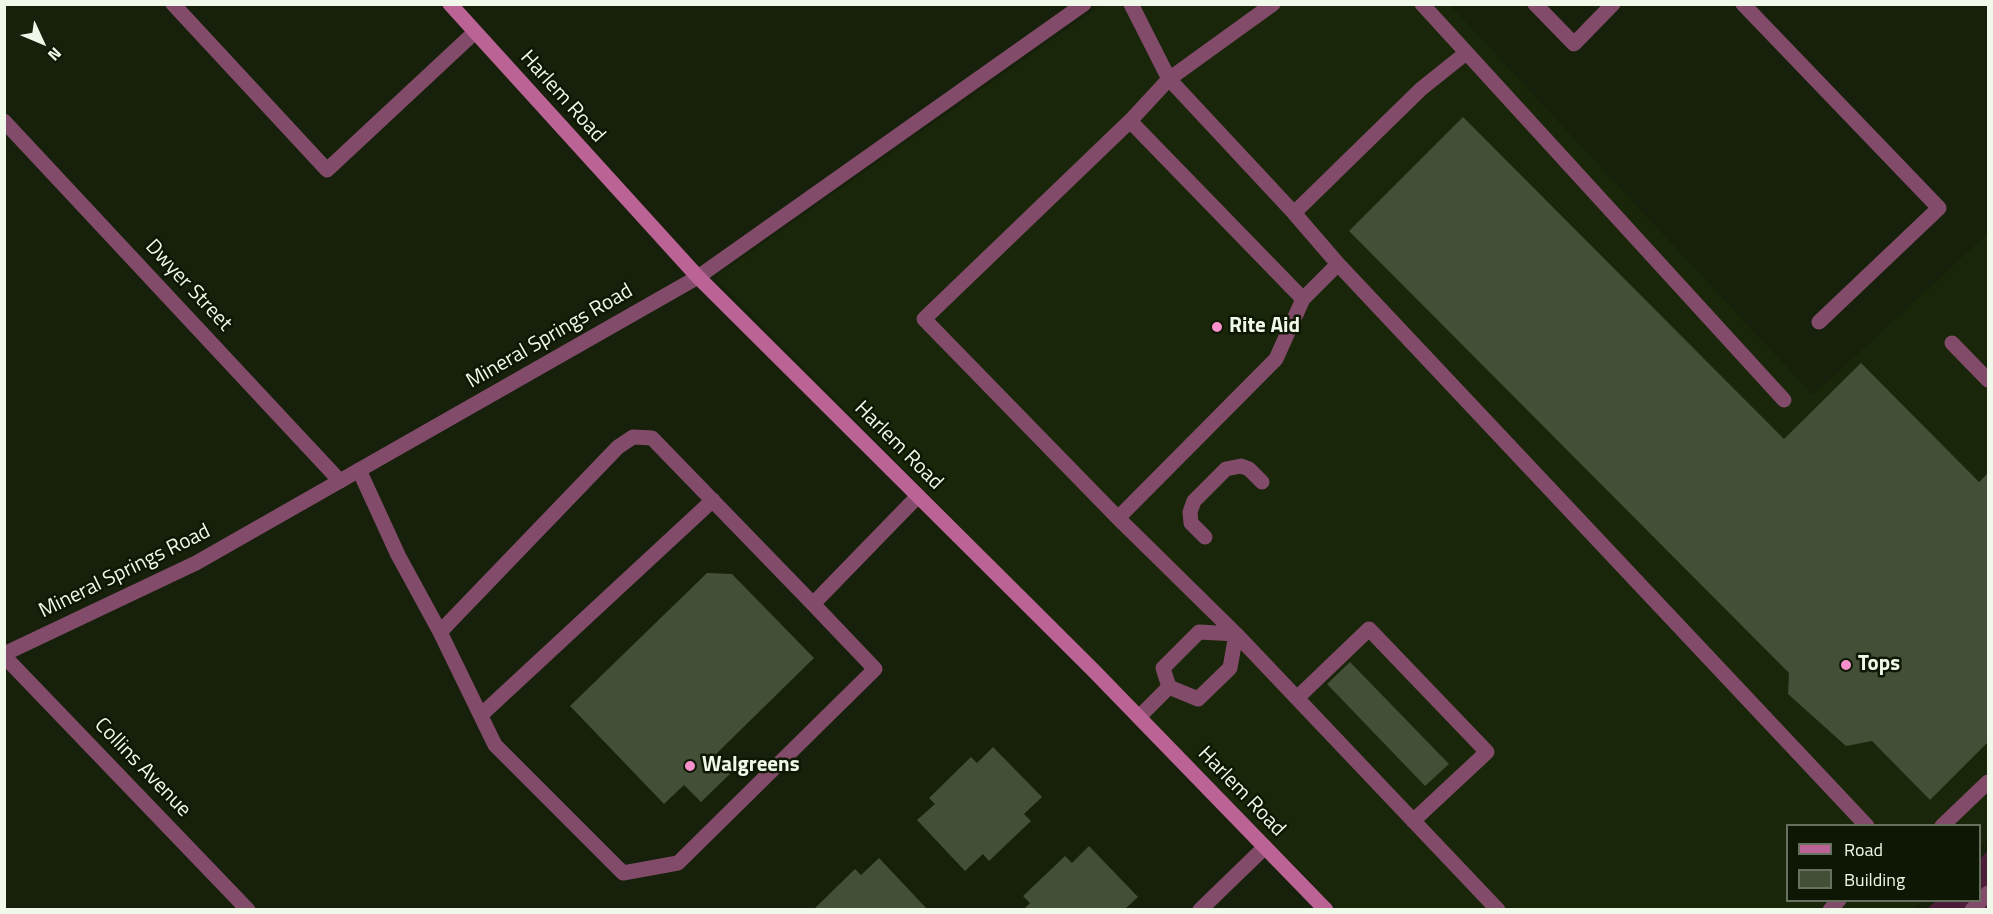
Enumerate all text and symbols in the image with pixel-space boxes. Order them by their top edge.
north arrow [12,12,72,72]
text: N [42,42,67,67]
street label: Harlem Road [514,46,610,148]
street label: Dwyer Street [139,235,237,337]
street label: Mineral Springs Road [462,279,638,395]
place label: Rite Aid [1229,314,1300,340]
marker: Rite Aid [1210,320,1224,334]
street label: Harlem Road [848,396,948,496]
street label: Mineral Springs Road [35,520,215,624]
place label: Tops [1858,652,1900,678]
marker: Tops [1839,658,1853,672]
street label: Collins Avenue [88,713,196,823]
street label: Harlem Road [1192,742,1290,842]
place label: Walgreens [702,753,800,779]
marker: Walgreens [683,759,697,773]
legend [1786,824,1981,902]
text: Road [1844,836,1883,863]
text: Building [1844,866,1905,893]

